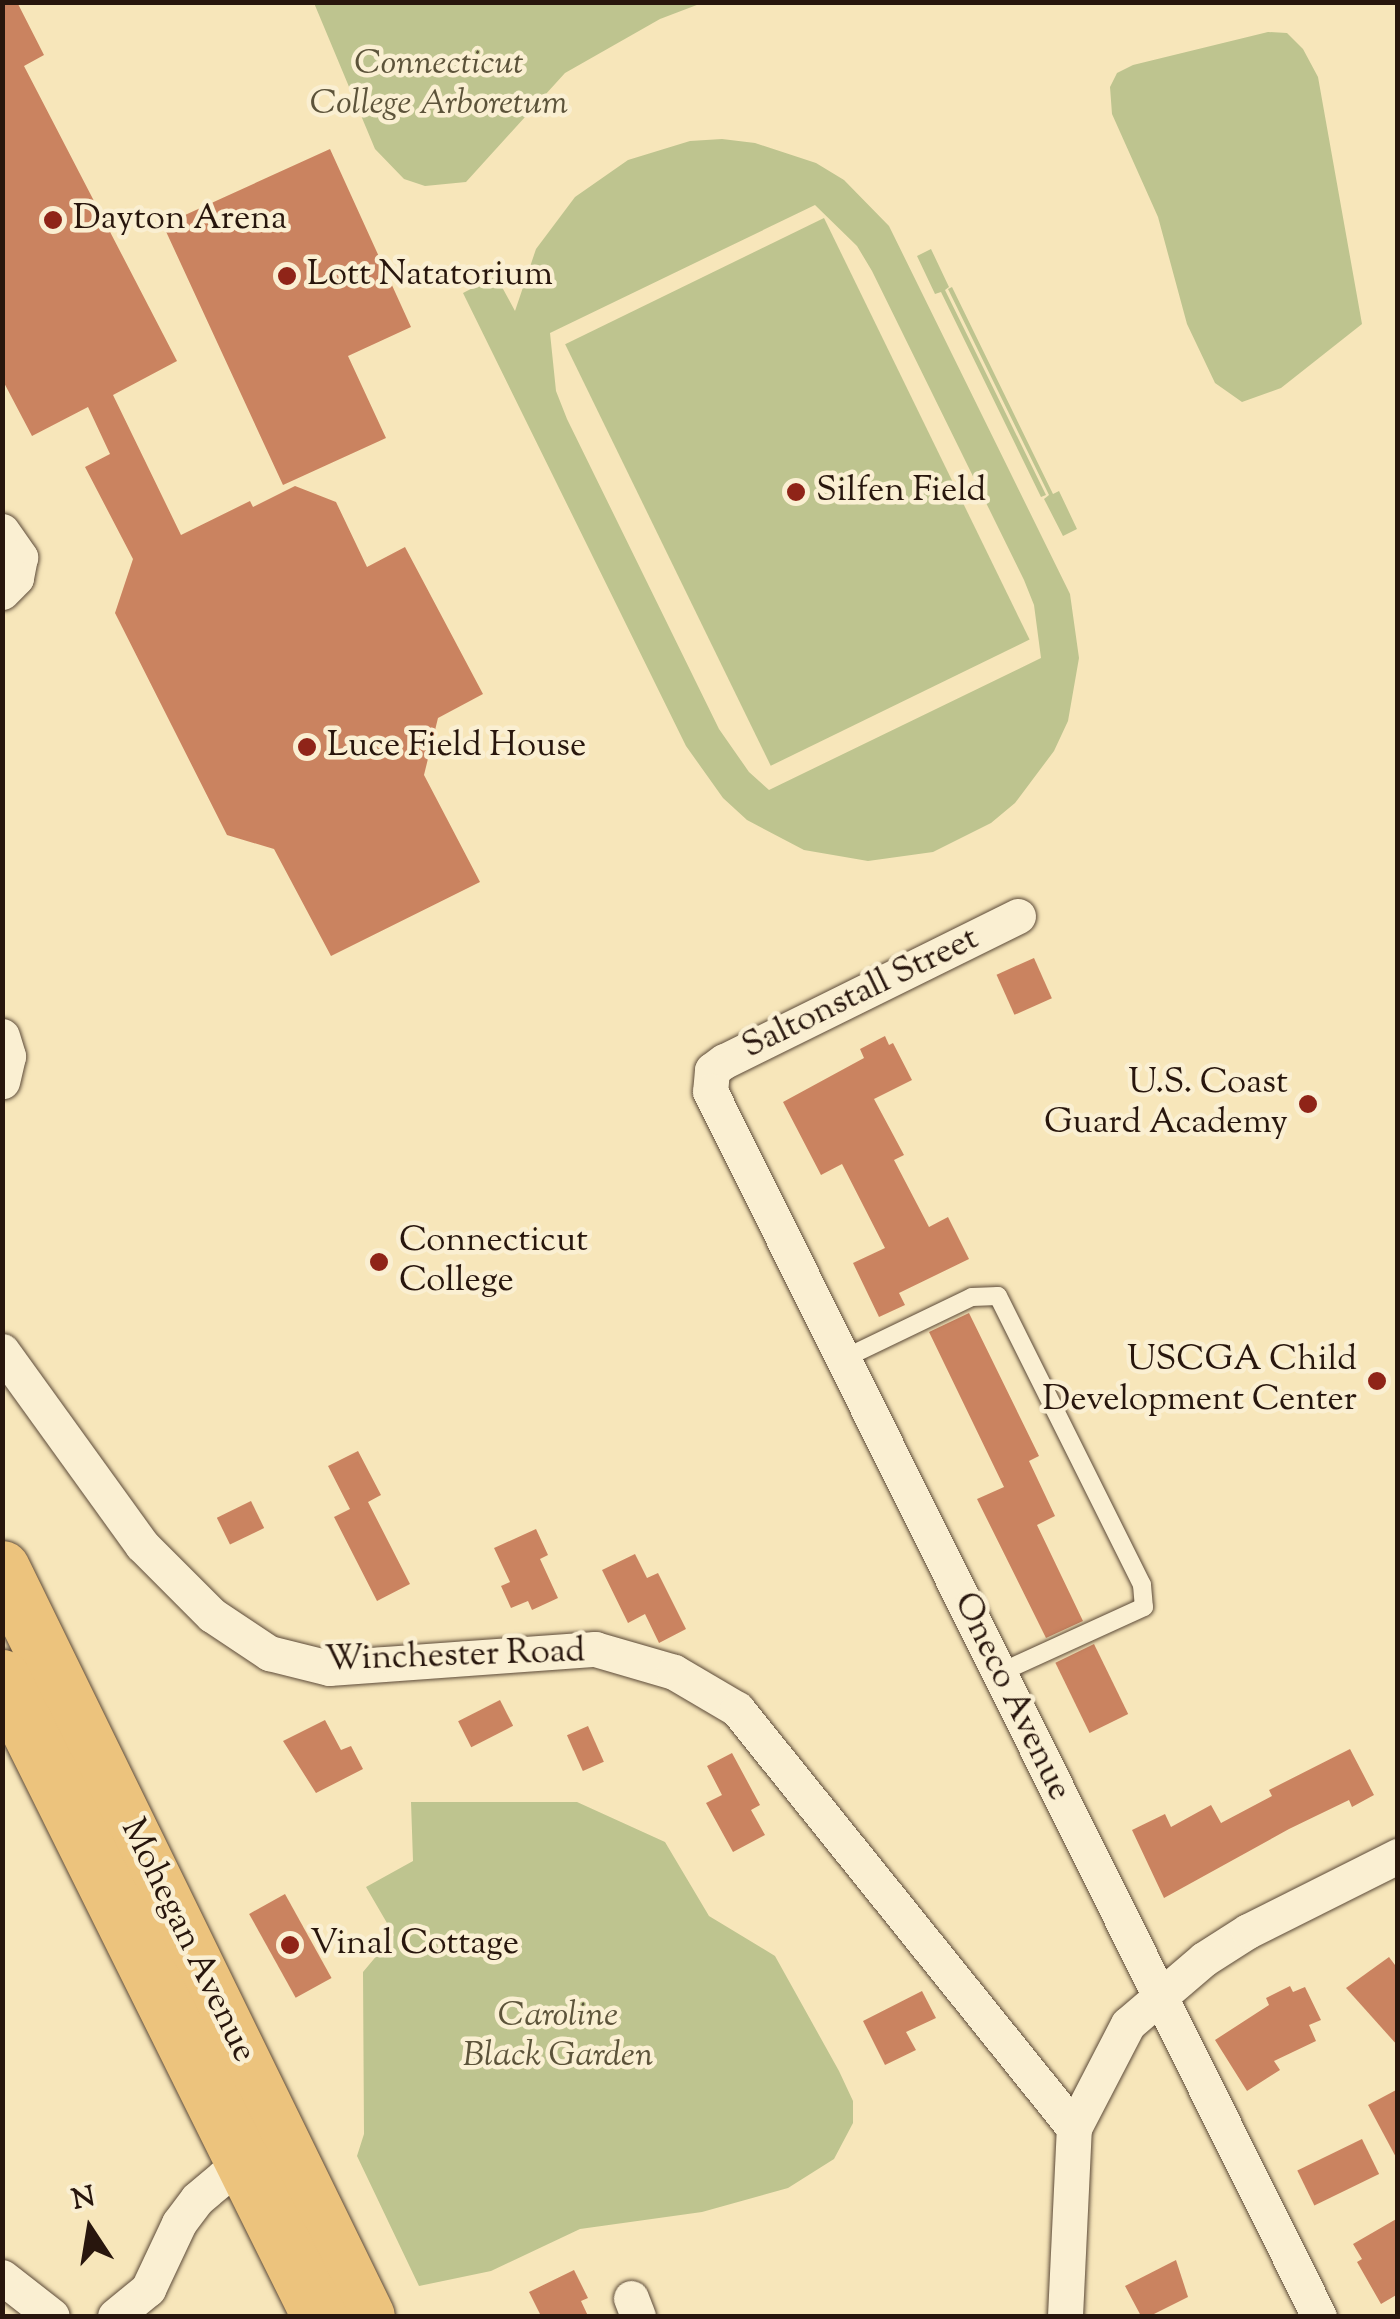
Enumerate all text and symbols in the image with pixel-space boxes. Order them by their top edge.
park label: Connecticut College Arboretum [310,44,568,126]
place label: Dayton Arena [73,199,287,241]
marker: Dayton Arena [42,209,64,231]
place label: Lott Natatorium [307,255,553,297]
marker: Lott Natatorium [276,265,298,287]
place label: Silfen Field [816,471,986,513]
marker: Silfen Field [785,481,807,503]
place label: Luce Field House [327,726,586,768]
marker: Luce Field House [296,736,318,758]
street label: Saltonstall Street [736,919,986,1069]
place label: U.S. Coast Guard Academy [1044,1063,1288,1145]
marker: U.S. Coast Guard Academy [1297,1093,1319,1115]
place label: Connecticut College [399,1221,588,1303]
marker: Connecticut College [368,1251,390,1273]
place label: USCGA Child Development Center [1042,1340,1357,1422]
marker: USCGA Child Development Center [1366,1370,1388,1392]
street label: Oneco Avenue [943,1586,1079,1808]
street label: Winchester Road [324,1631,586,1683]
street label: Mohegan Avenue [110,1813,264,2069]
place label: Vinal Cottage [310,1924,519,1966]
marker: Vinal Cottage [279,1934,301,1956]
park label: Caroline Black Garden [463,1996,653,2078]
text: N [69,2178,99,2222]
north arrow [40,2179,140,2279]

